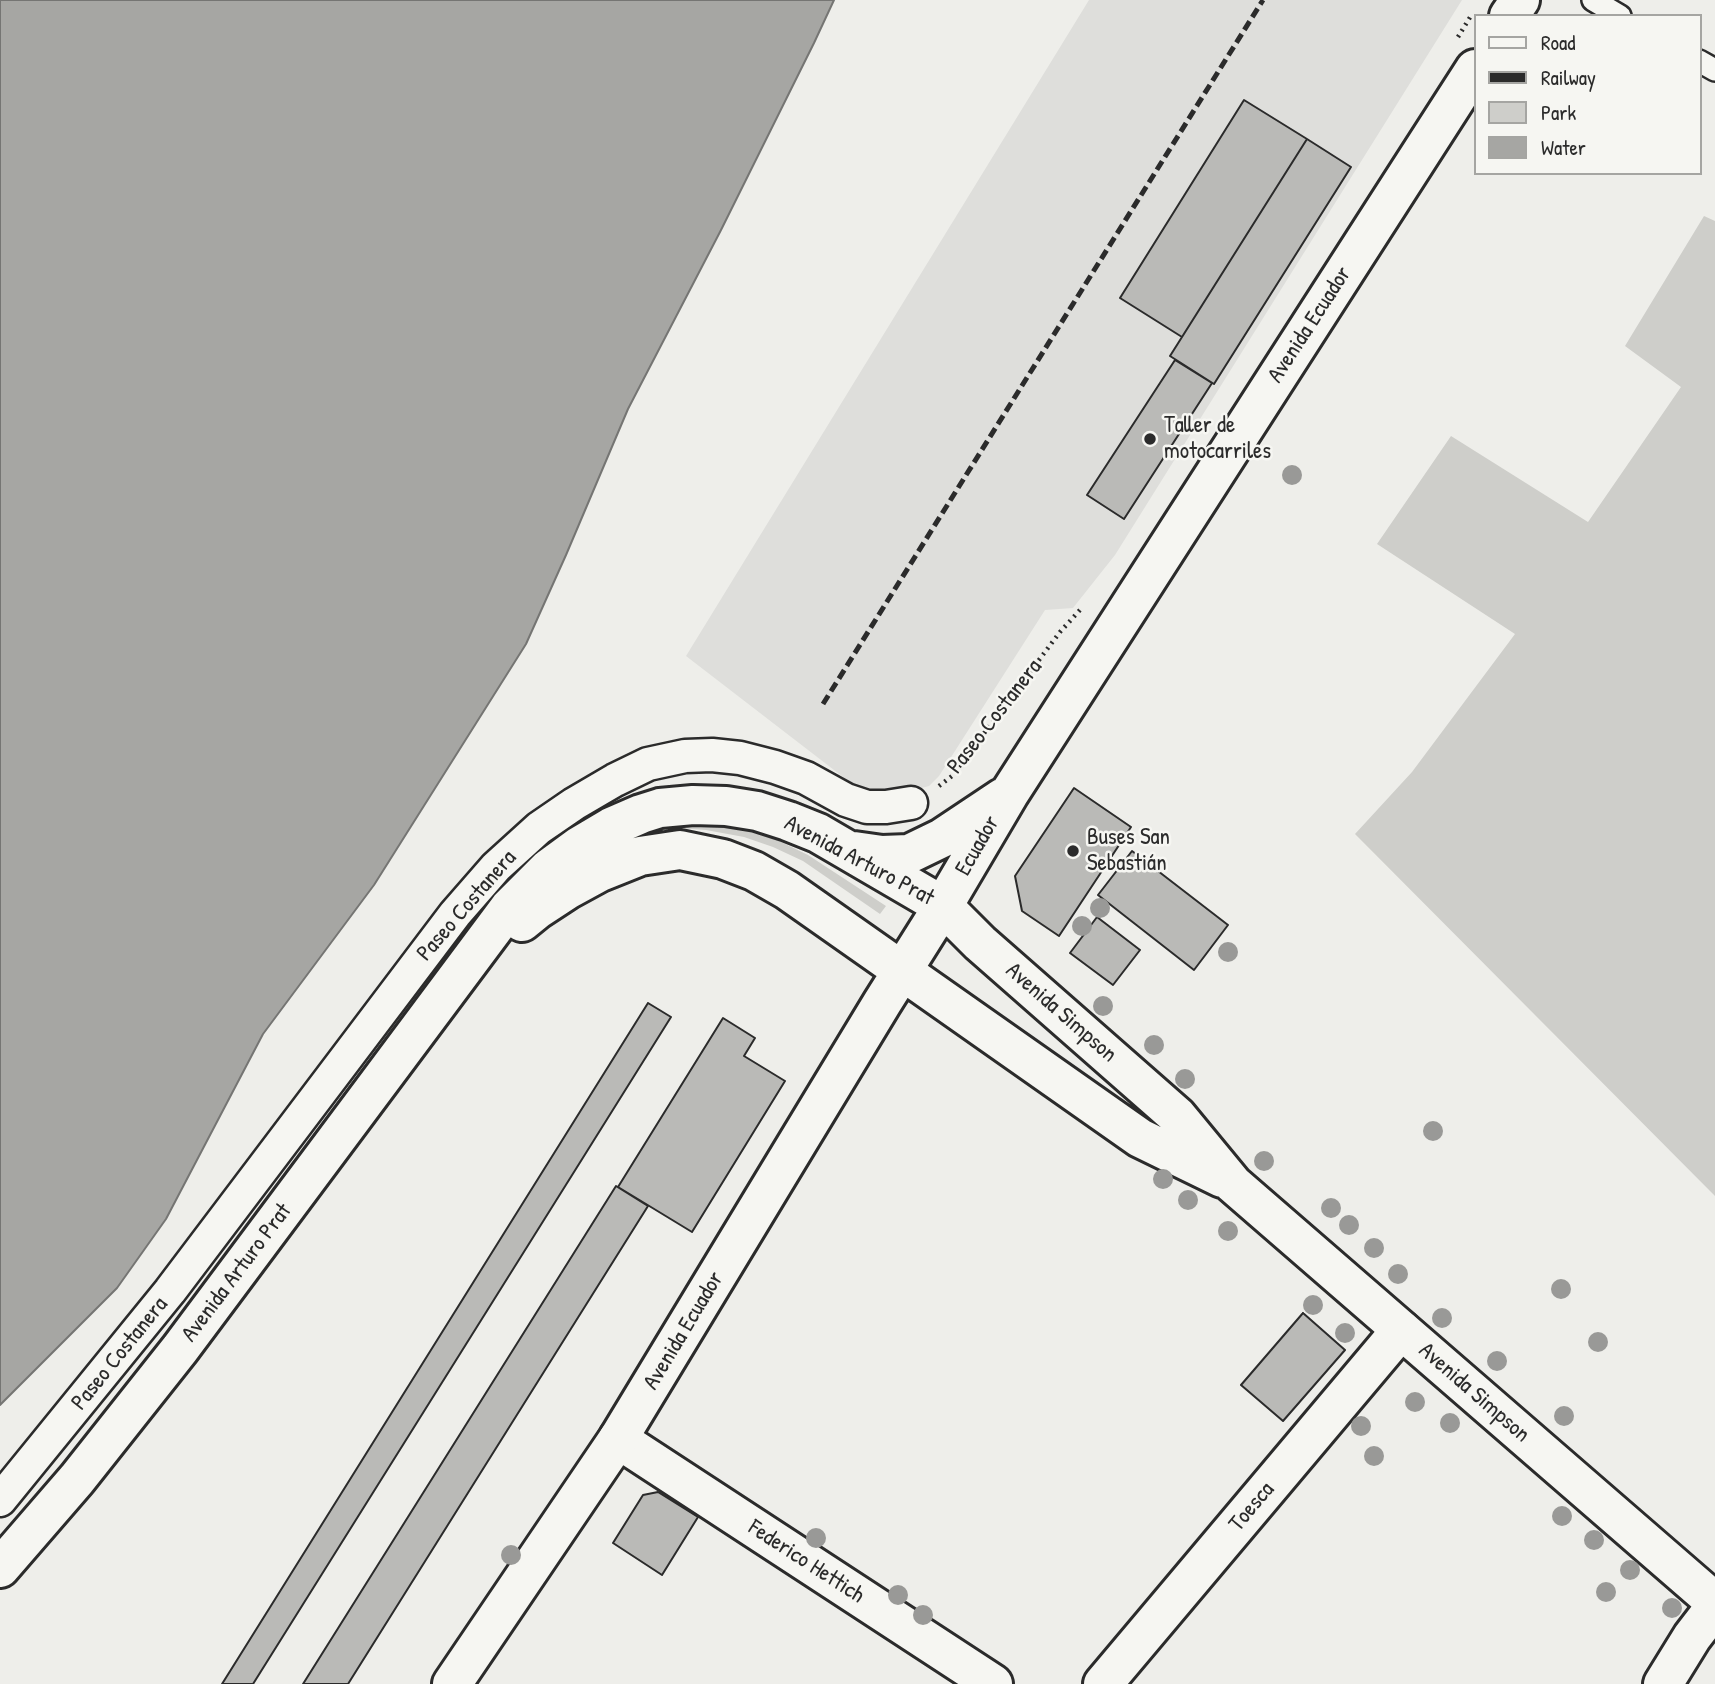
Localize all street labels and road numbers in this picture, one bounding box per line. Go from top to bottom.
street label: Avenida Ecuador [1262,262,1358,388]
street label: Paseo Costanera [942,654,1048,780]
street label: Avenida Arturo Prat [779,810,939,912]
street label: Ecuador [950,811,1006,881]
street label: Paseo Costanera [411,845,523,967]
street label: Avenida Simpson [1000,957,1122,1069]
street label: Avenida Arturo Prat [176,1198,298,1348]
street label: Avenida Ecuador [638,1267,730,1395]
street label: Paseo Costanera [66,1292,174,1416]
street label: Avenida Simpson [1413,1337,1535,1449]
street label: Toesca [1223,1477,1281,1537]
street label: Federico Hettich [743,1514,869,1610]

